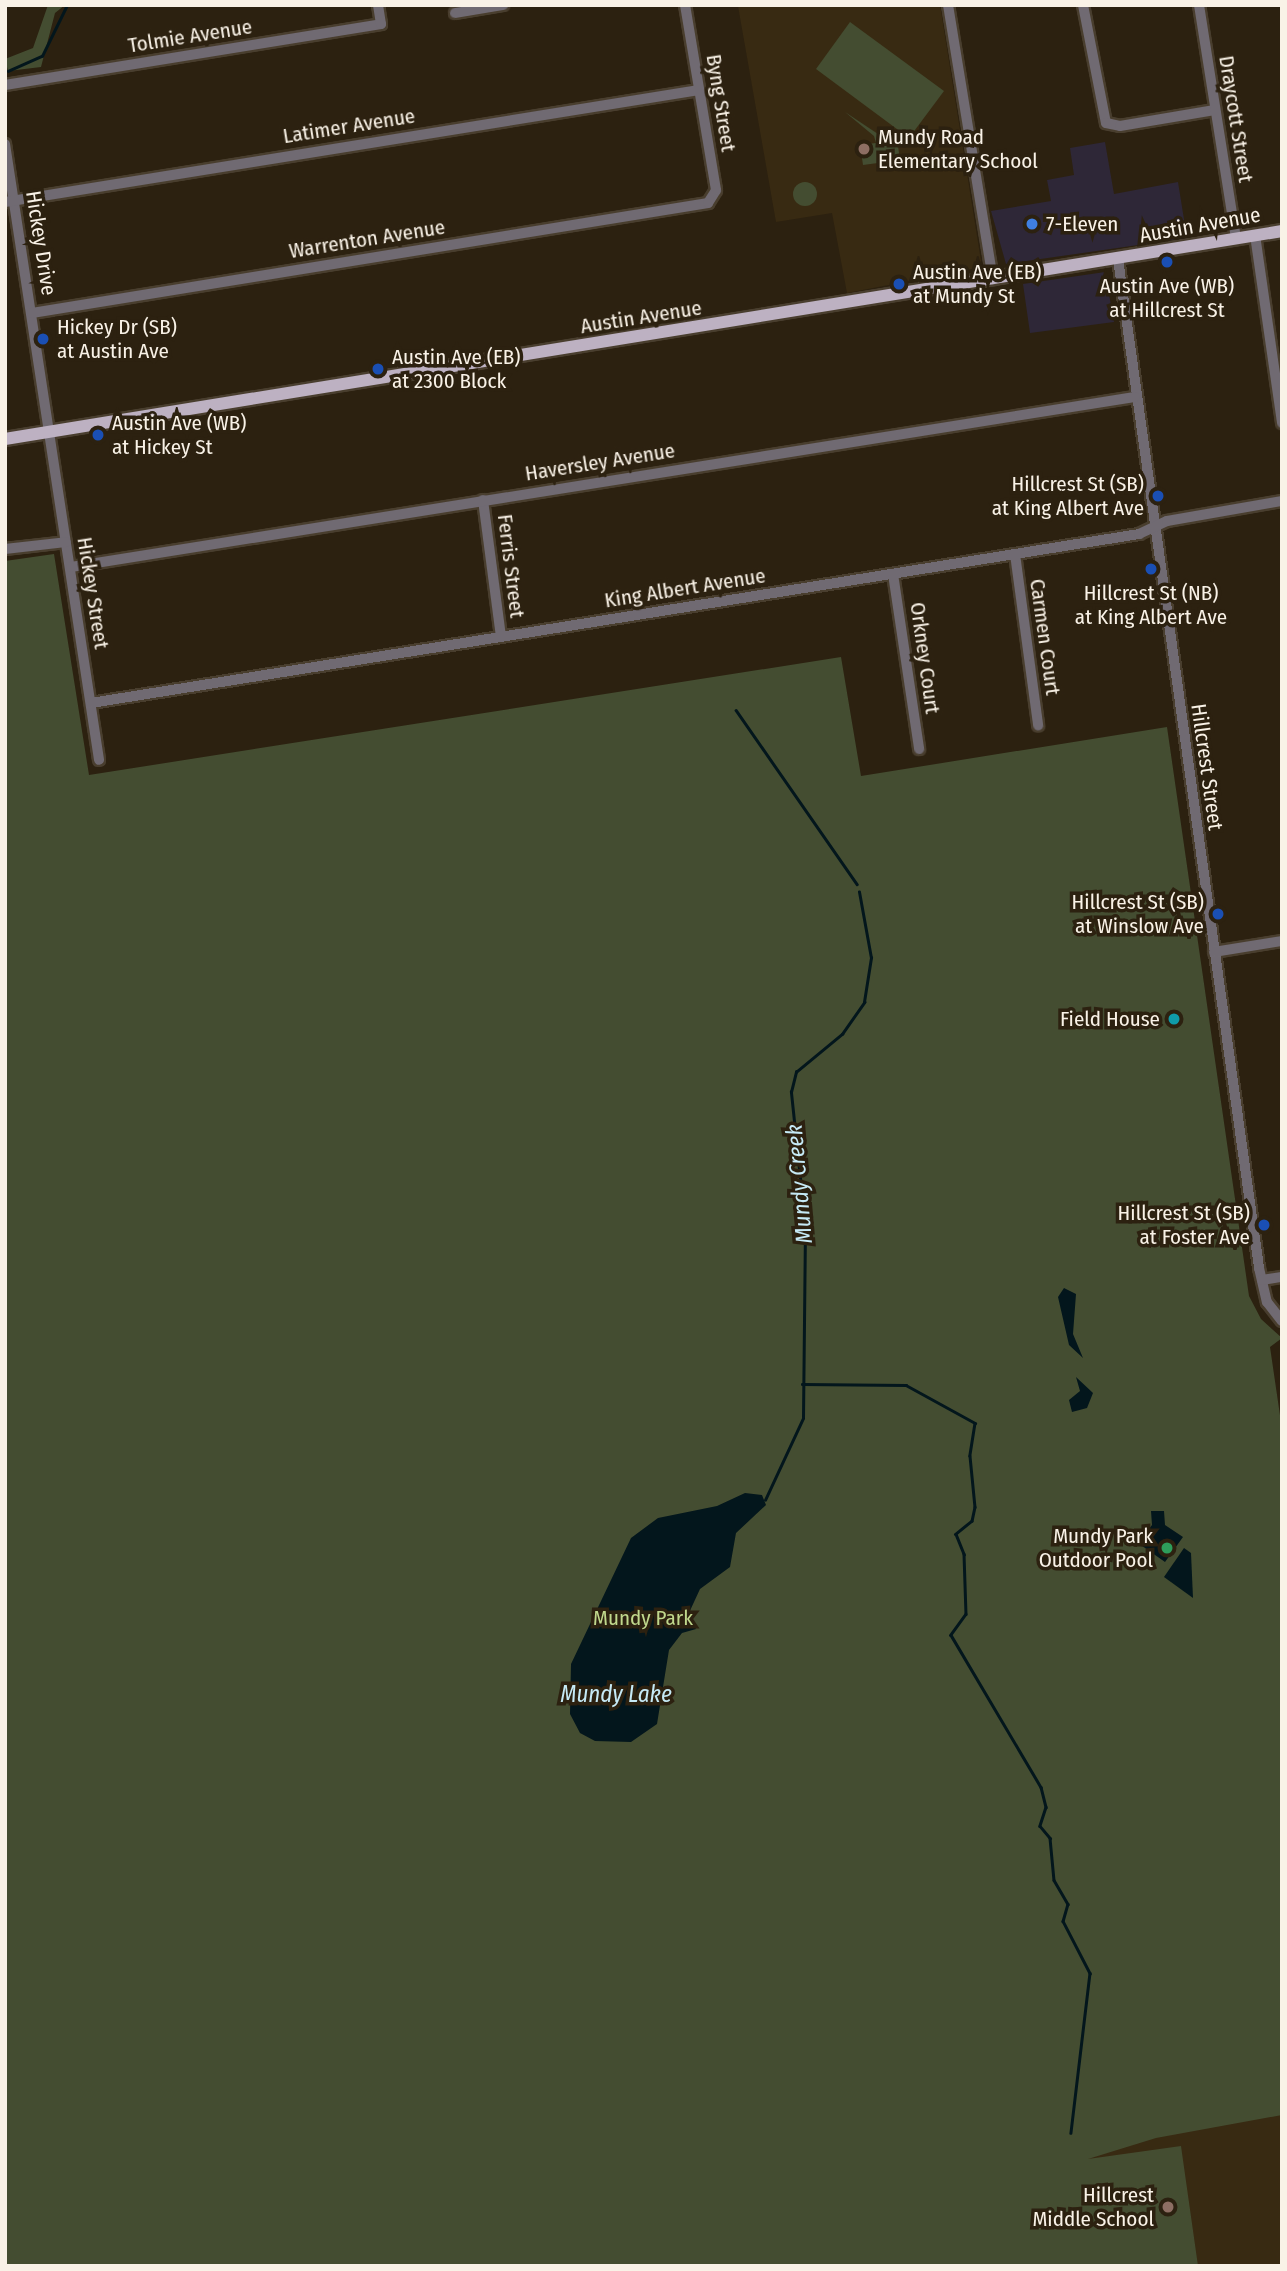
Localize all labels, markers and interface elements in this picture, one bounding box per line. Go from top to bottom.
street label: Tolmie Avenue [126,14,254,58]
street label: Byng Street [701,52,741,154]
street label: Draycott Street [1214,54,1258,184]
street label: Latimer Avenue [281,103,417,149]
place label: Mundy Road Elementary School [878,124,1038,174]
marker: Mundy Road Elementary School [856,141,872,157]
street label: Hickey Drive [20,189,62,297]
street label: Austin Avenue [1138,202,1262,248]
place label: 7-Eleven [1046,211,1118,237]
street label: Warrenton Avenue [287,214,447,264]
marker: 7-Eleven [1024,216,1040,232]
marker: Austin Ave (WB) at Hillcrest St [1159,254,1175,270]
place label: Austin Ave (EB) at Mundy St [913,259,1041,309]
place label: Austin Ave (WB) at Hillcrest St [1100,273,1234,323]
marker: Austin Ave (EB) at Mundy St [891,276,907,292]
street label: Austin Avenue [579,295,703,339]
place label: Hickey Dr (SB) at Austin Ave [57,314,177,364]
marker: Hickey Dr (SB) at Austin Ave [35,331,51,347]
place label: Austin Ave (EB) at 2300 Block [392,344,520,394]
marker: Austin Ave (EB) at 2300 Block [370,361,386,377]
place label: Austin Ave (WB) at Hickey St [112,410,246,460]
marker: Austin Ave (WB) at Hickey St [90,427,106,443]
street label: Haversley Avenue [523,438,677,486]
place label: Hillcrest St (SB) at King Albert Ave [992,471,1144,521]
marker: Hillcrest St (SB) at King Albert Ave [1150,488,1166,504]
street label: Ferris Street [492,513,530,619]
street label: Hickey Street [72,535,114,651]
marker: Hillcrest St (NB) at King Albert Ave [1143,561,1159,577]
street label: King Albert Avenue [603,563,767,613]
street label: Carmen Court [1024,577,1066,697]
place label: Hillcrest St (NB) at King Albert Ave [1075,580,1227,630]
street label: Orkney Court [905,601,945,715]
street label: Hillcrest Street [1186,702,1228,832]
place label: Hillcrest St (SB) at Winslow Ave [1072,889,1204,939]
marker: Hillcrest St (SB) at Winslow Ave [1210,906,1226,922]
place label: Field House [1060,1006,1160,1032]
marker: Field House [1166,1011,1182,1027]
water label: Mundy Creek [780,1123,818,1245]
place label: Hillcrest St (SB) at Foster Ave [1118,1200,1250,1250]
marker: Hillcrest St (SB) at Foster Ave [1256,1217,1272,1233]
place label: Mundy Park Outdoor Pool [1039,1523,1153,1573]
marker: Mundy Park Outdoor Pool [1159,1540,1175,1556]
park label: Mundy Park [593,1605,693,1631]
water label: Mundy Lake [560,1680,672,1708]
place label: Hillcrest Middle School [1032,2182,1154,2232]
marker: Hillcrest Middle School [1160,2199,1176,2215]

